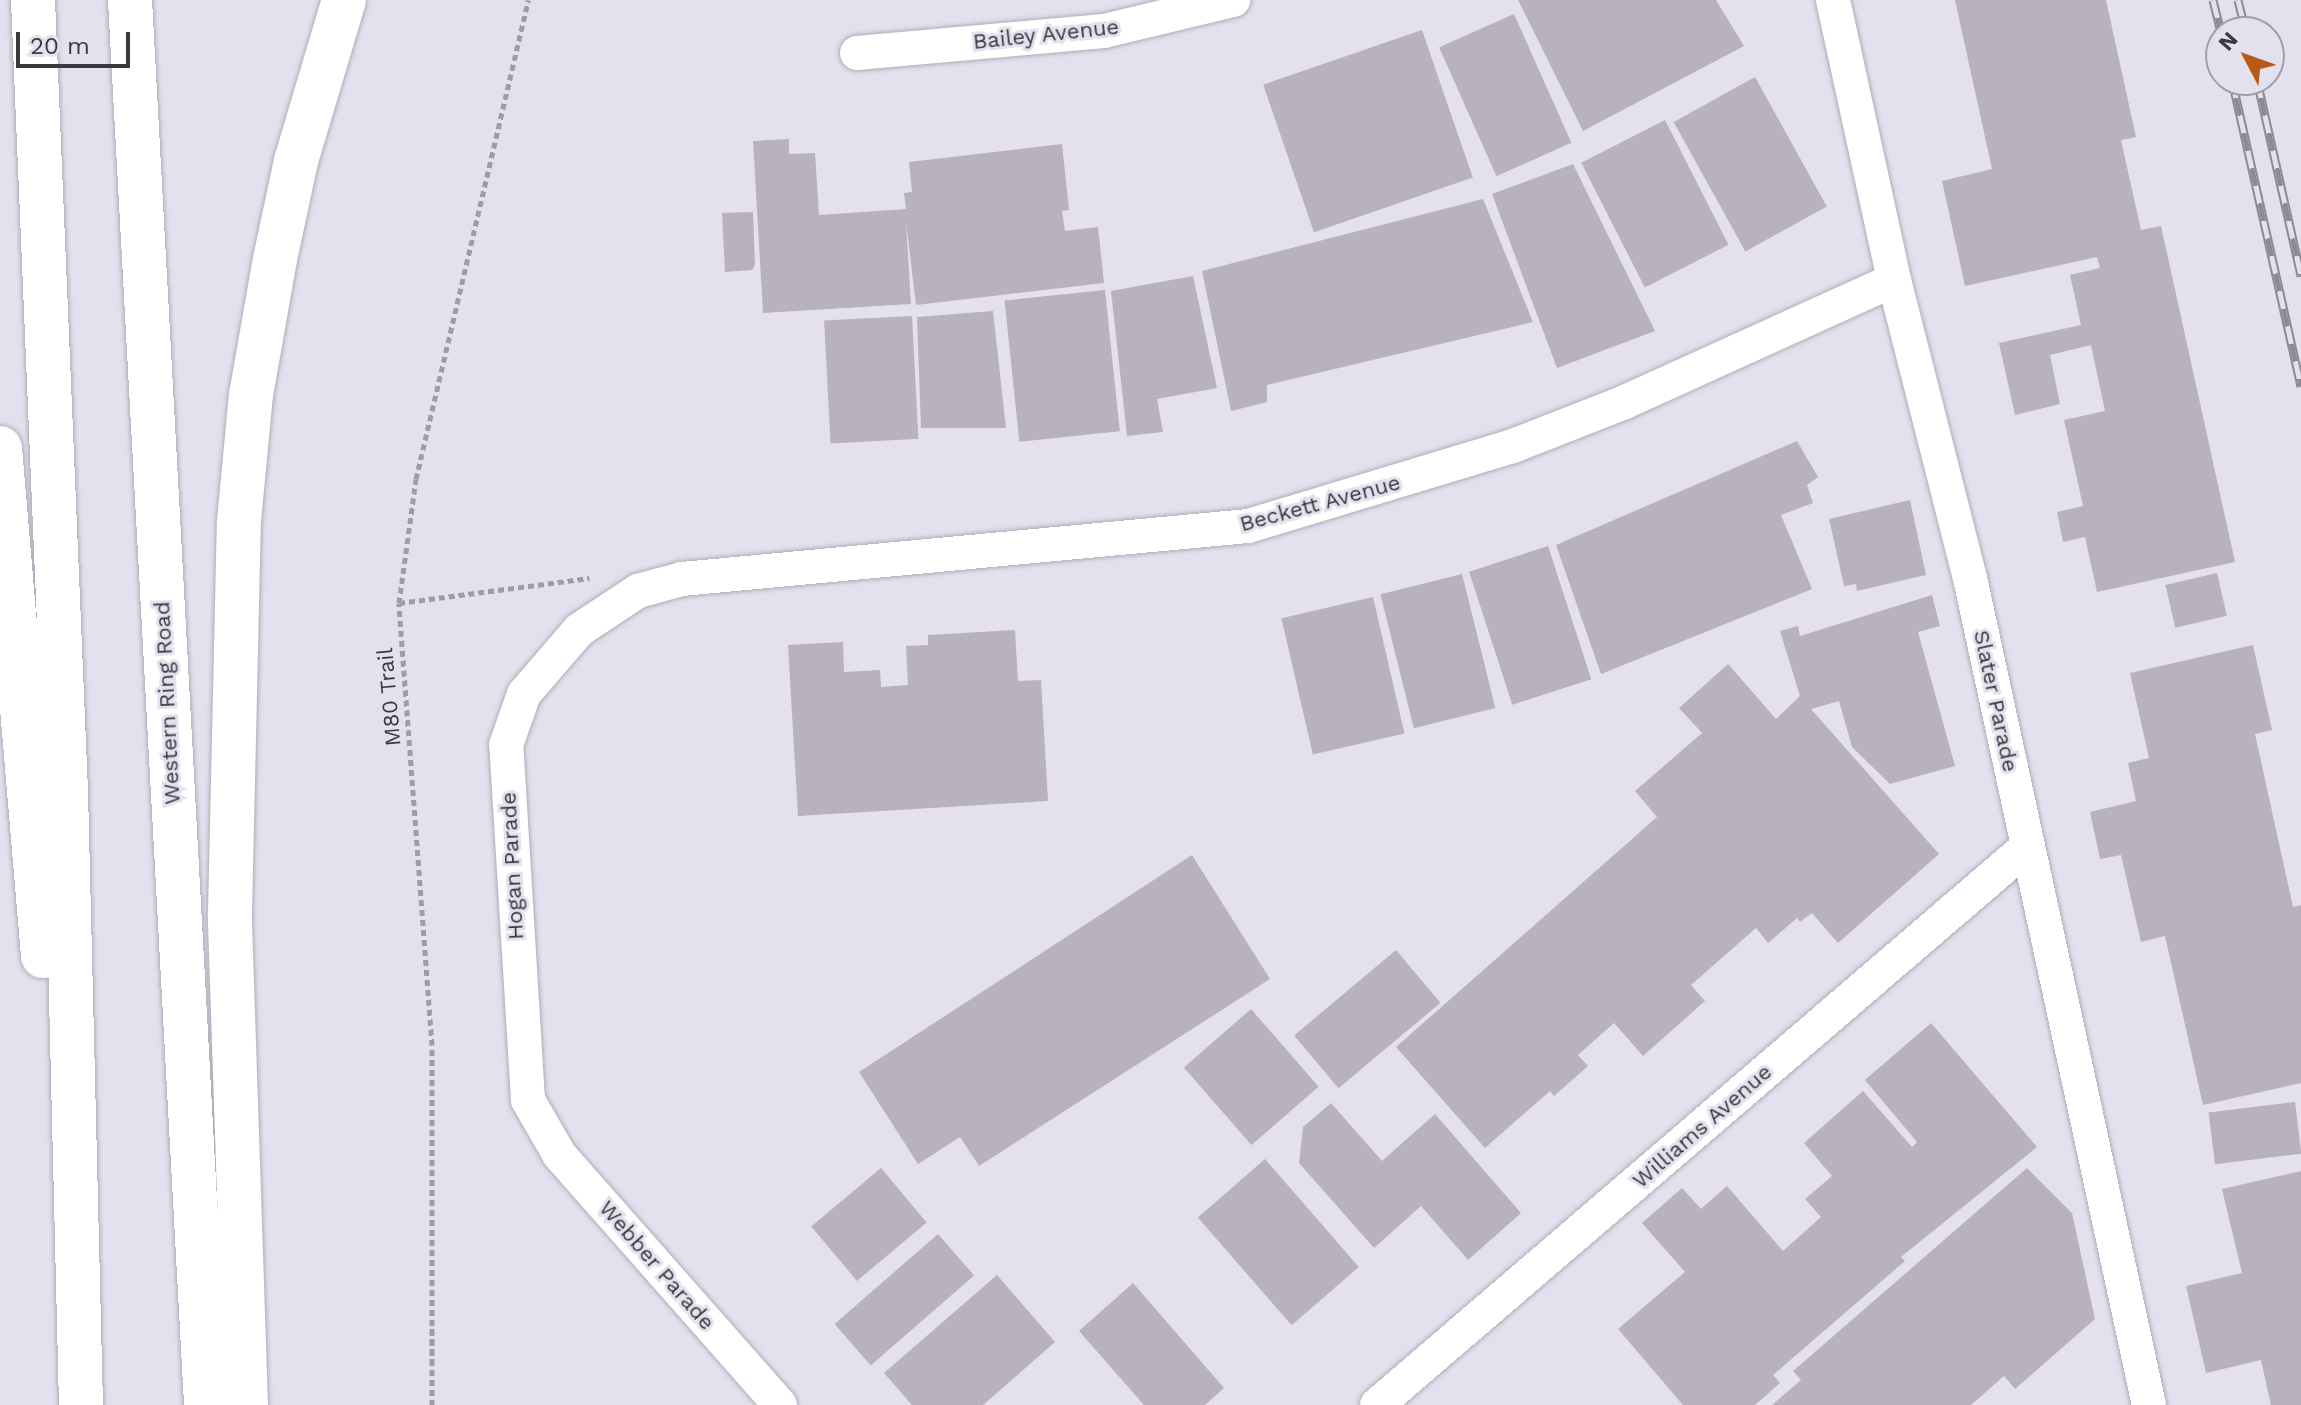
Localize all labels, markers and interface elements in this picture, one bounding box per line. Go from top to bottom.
street label: Bailey Avenue [971,13,1121,55]
scale bar [20,16,134,66]
north arrow [2205,16,2285,96]
text: N [2213,27,2243,56]
text: 20 m [30,32,90,60]
street label: Beckett Avenue [1236,469,1404,537]
street label: Western Ring Road [148,601,186,805]
street label: Slater Parade [1968,627,2024,775]
street label: M80 Trail [372,647,406,747]
street label: Hogan Parade [495,791,529,941]
street label: Williams Avenue [1627,1058,1777,1194]
street label: Webber Parade [593,1195,721,1335]

